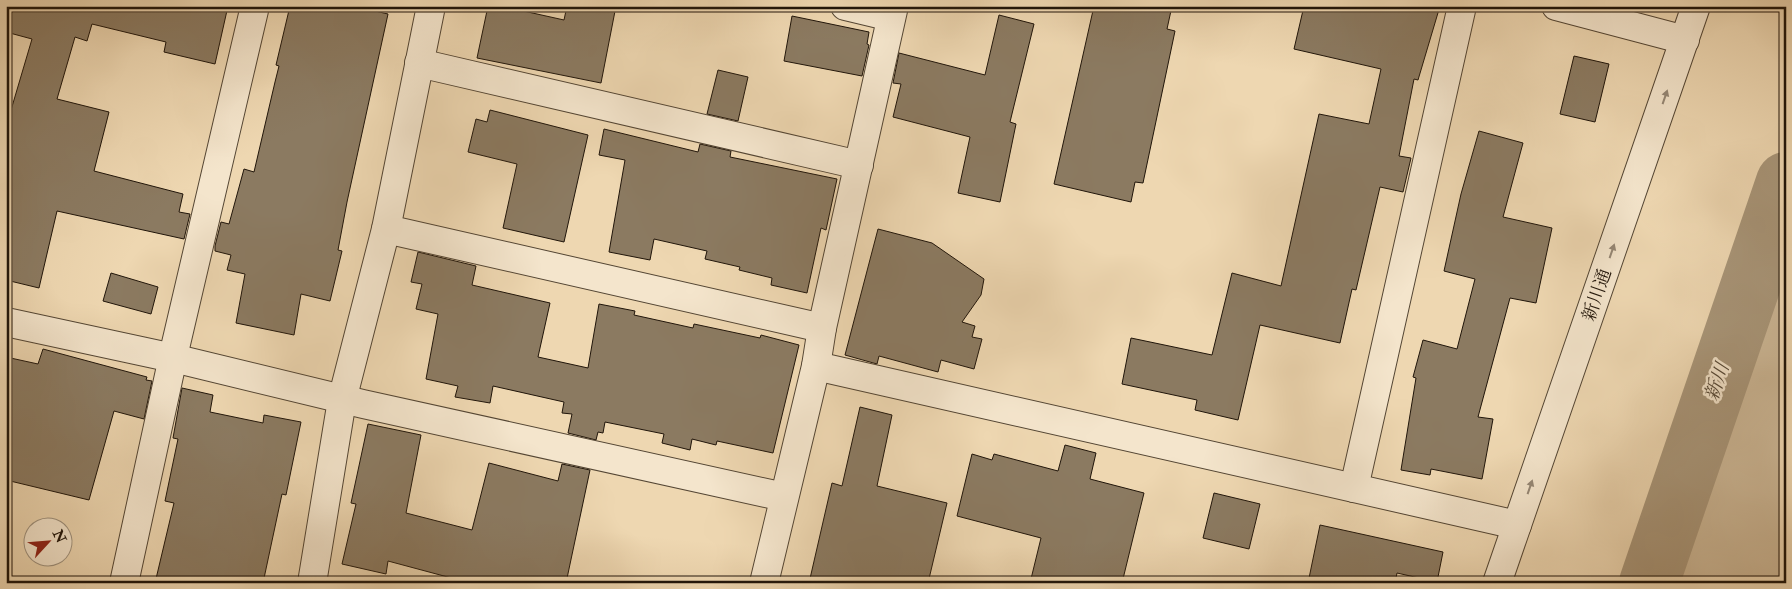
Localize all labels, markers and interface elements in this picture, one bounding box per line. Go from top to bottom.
one-way arrow [1662,90,1669,105]
one-way arrow [1608,243,1616,258]
street label: 新川通 [1577,266,1617,324]
water label: 新川 [1699,358,1735,404]
one-way arrow [1526,479,1534,494]
north arrow [22,516,72,566]
text: N [48,526,70,546]

